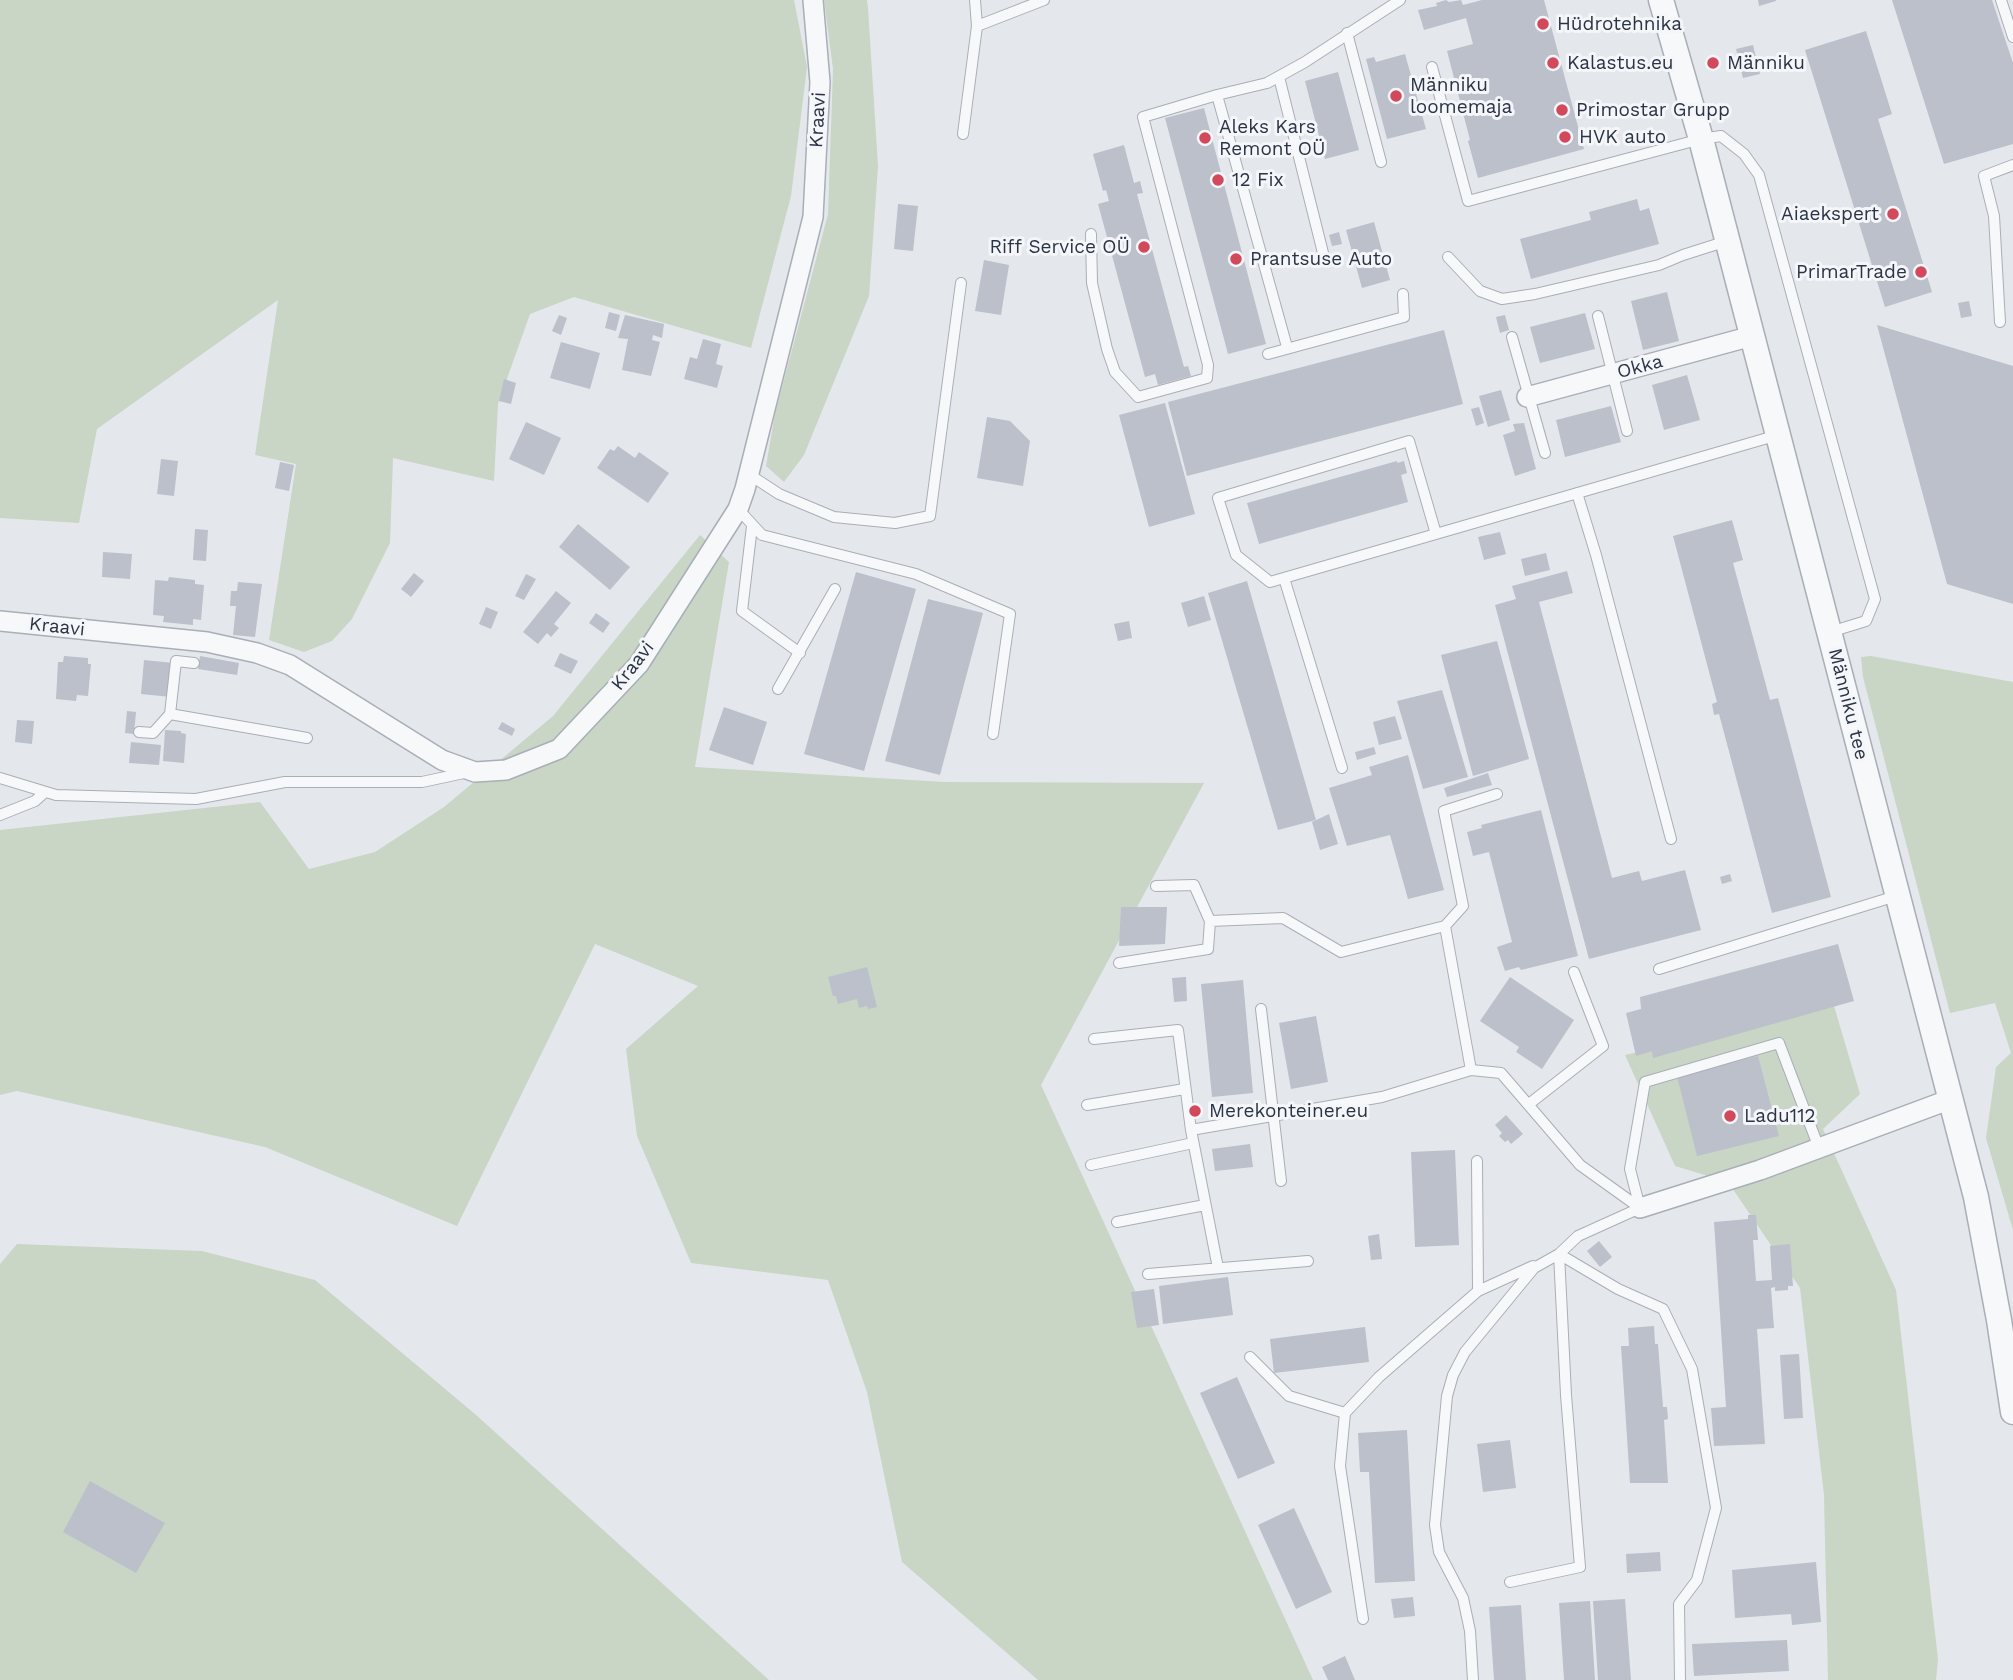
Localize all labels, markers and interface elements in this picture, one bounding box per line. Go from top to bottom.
place label: Hüdrotehnika [1557,13,1682,35]
marker: Hüdrotehnika [1535,16,1551,32]
place label: Kalastus.eu [1567,52,1674,74]
place label: Männiku [1727,52,1805,74]
marker: Kalastus.eu [1545,55,1561,71]
marker: Männiku [1705,55,1721,71]
place label: Männiku loomemaja [1410,74,1512,118]
marker: Männiku loomemaja [1388,88,1404,104]
street label: Kraavi [805,91,831,149]
place label: Primostar Grupp [1576,99,1730,121]
marker: Primostar Grupp [1554,102,1570,118]
place label: Aleks Kars Remont OÜ [1219,116,1326,160]
place label: HVK auto [1579,126,1666,148]
marker: HVK auto [1557,129,1573,145]
marker: Aleks Kars Remont OÜ [1197,130,1213,146]
place label: 12 Fix [1232,169,1284,191]
marker: 12 Fix [1210,172,1226,188]
place label: Aiaekspert [1781,203,1879,225]
marker: Aiaekspert [1885,206,1901,222]
place label: Riff Service OÜ [989,236,1130,258]
marker: Riff Service OÜ [1136,239,1152,255]
place label: Prantsuse Auto [1250,248,1392,270]
marker: Prantsuse Auto [1228,251,1244,267]
place label: PrimarTrade [1796,261,1907,283]
marker: PrimarTrade [1913,264,1929,280]
street label: Okka [1615,350,1665,384]
street label: Kraavi [28,613,86,641]
street label: Kraavi [607,637,659,695]
street label: Männiku tee [1823,646,1873,762]
place label: Merekonteiner.eu [1209,1100,1368,1122]
marker: Merekonteiner.eu [1187,1103,1203,1119]
place label: Ladu112 [1744,1105,1816,1127]
marker: Ladu112 [1722,1108,1738,1124]

